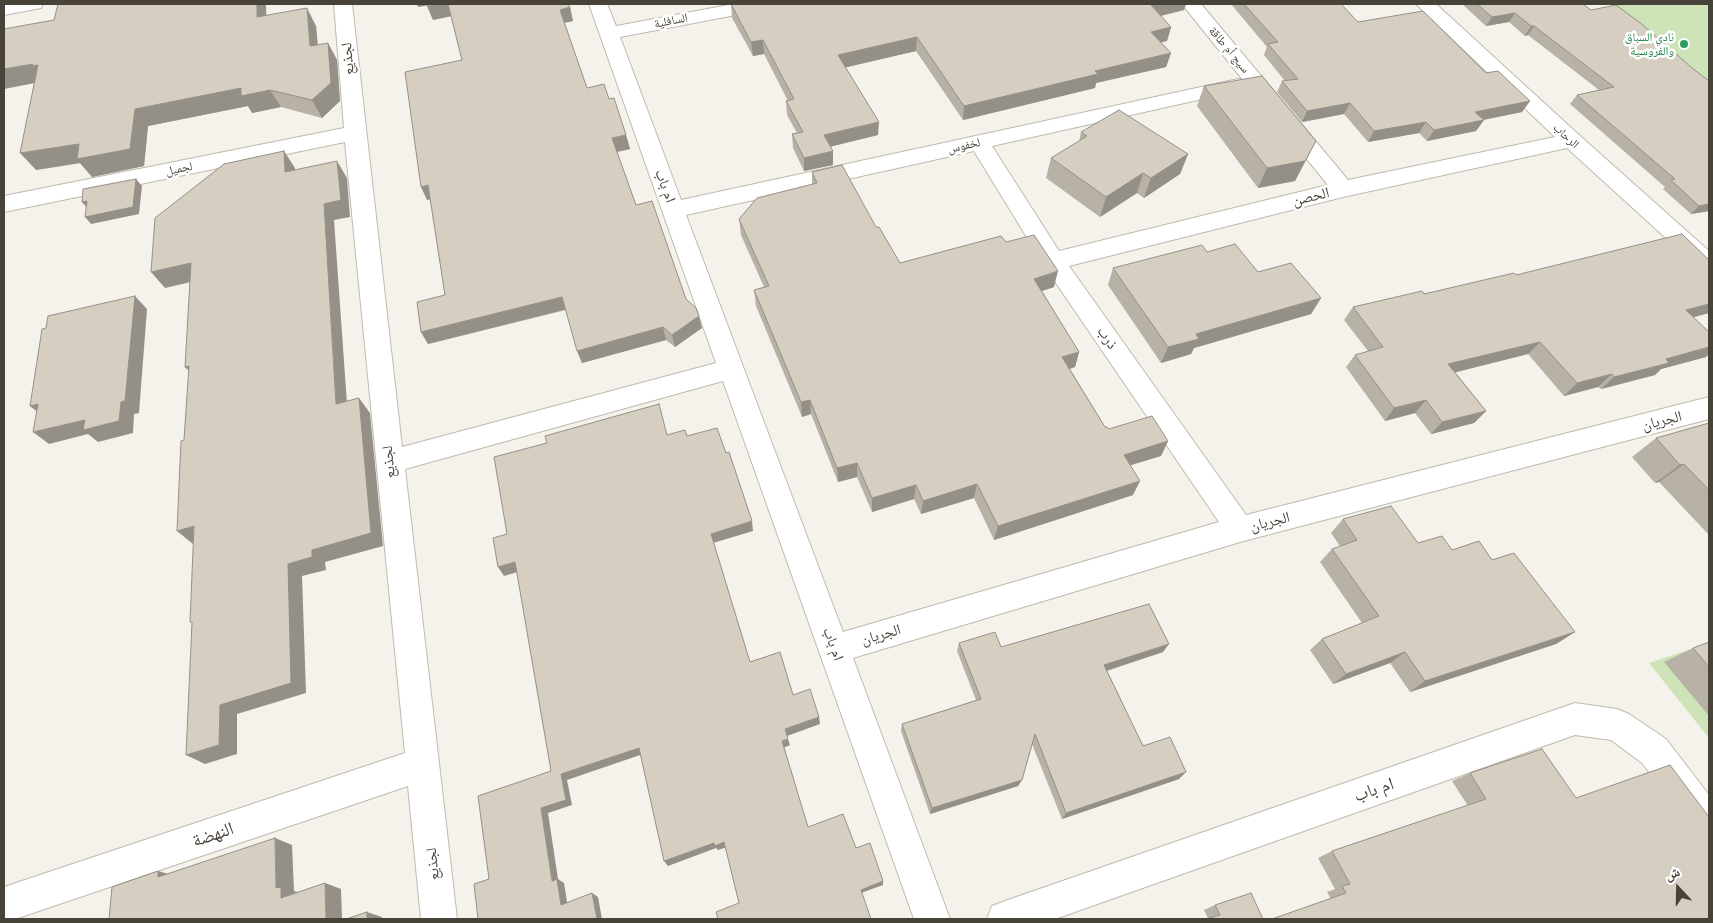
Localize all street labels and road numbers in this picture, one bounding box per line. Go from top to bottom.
street label: السافلية [653,11,689,31]
street label: سيج أم طاقة [1205,24,1253,76]
street label: لجذيع [338,42,358,76]
street label: الرحاب [1550,120,1582,152]
street label: لخفوس [946,135,982,157]
street label: لجميل [164,159,194,179]
street label: ام باب [651,167,679,205]
street label: الحصن [1291,184,1331,210]
street label: ذرب [1093,323,1121,353]
street label: الجريان [1640,407,1684,435]
street label: لجذيع [378,445,400,479]
street label: الجريان [1248,508,1292,536]
street label: الجريان [859,621,903,649]
street label: ام باب [819,625,847,663]
street label: ام باب [1351,773,1397,807]
street label: النهضة [189,818,237,852]
street label: لجذيع [422,847,444,881]

